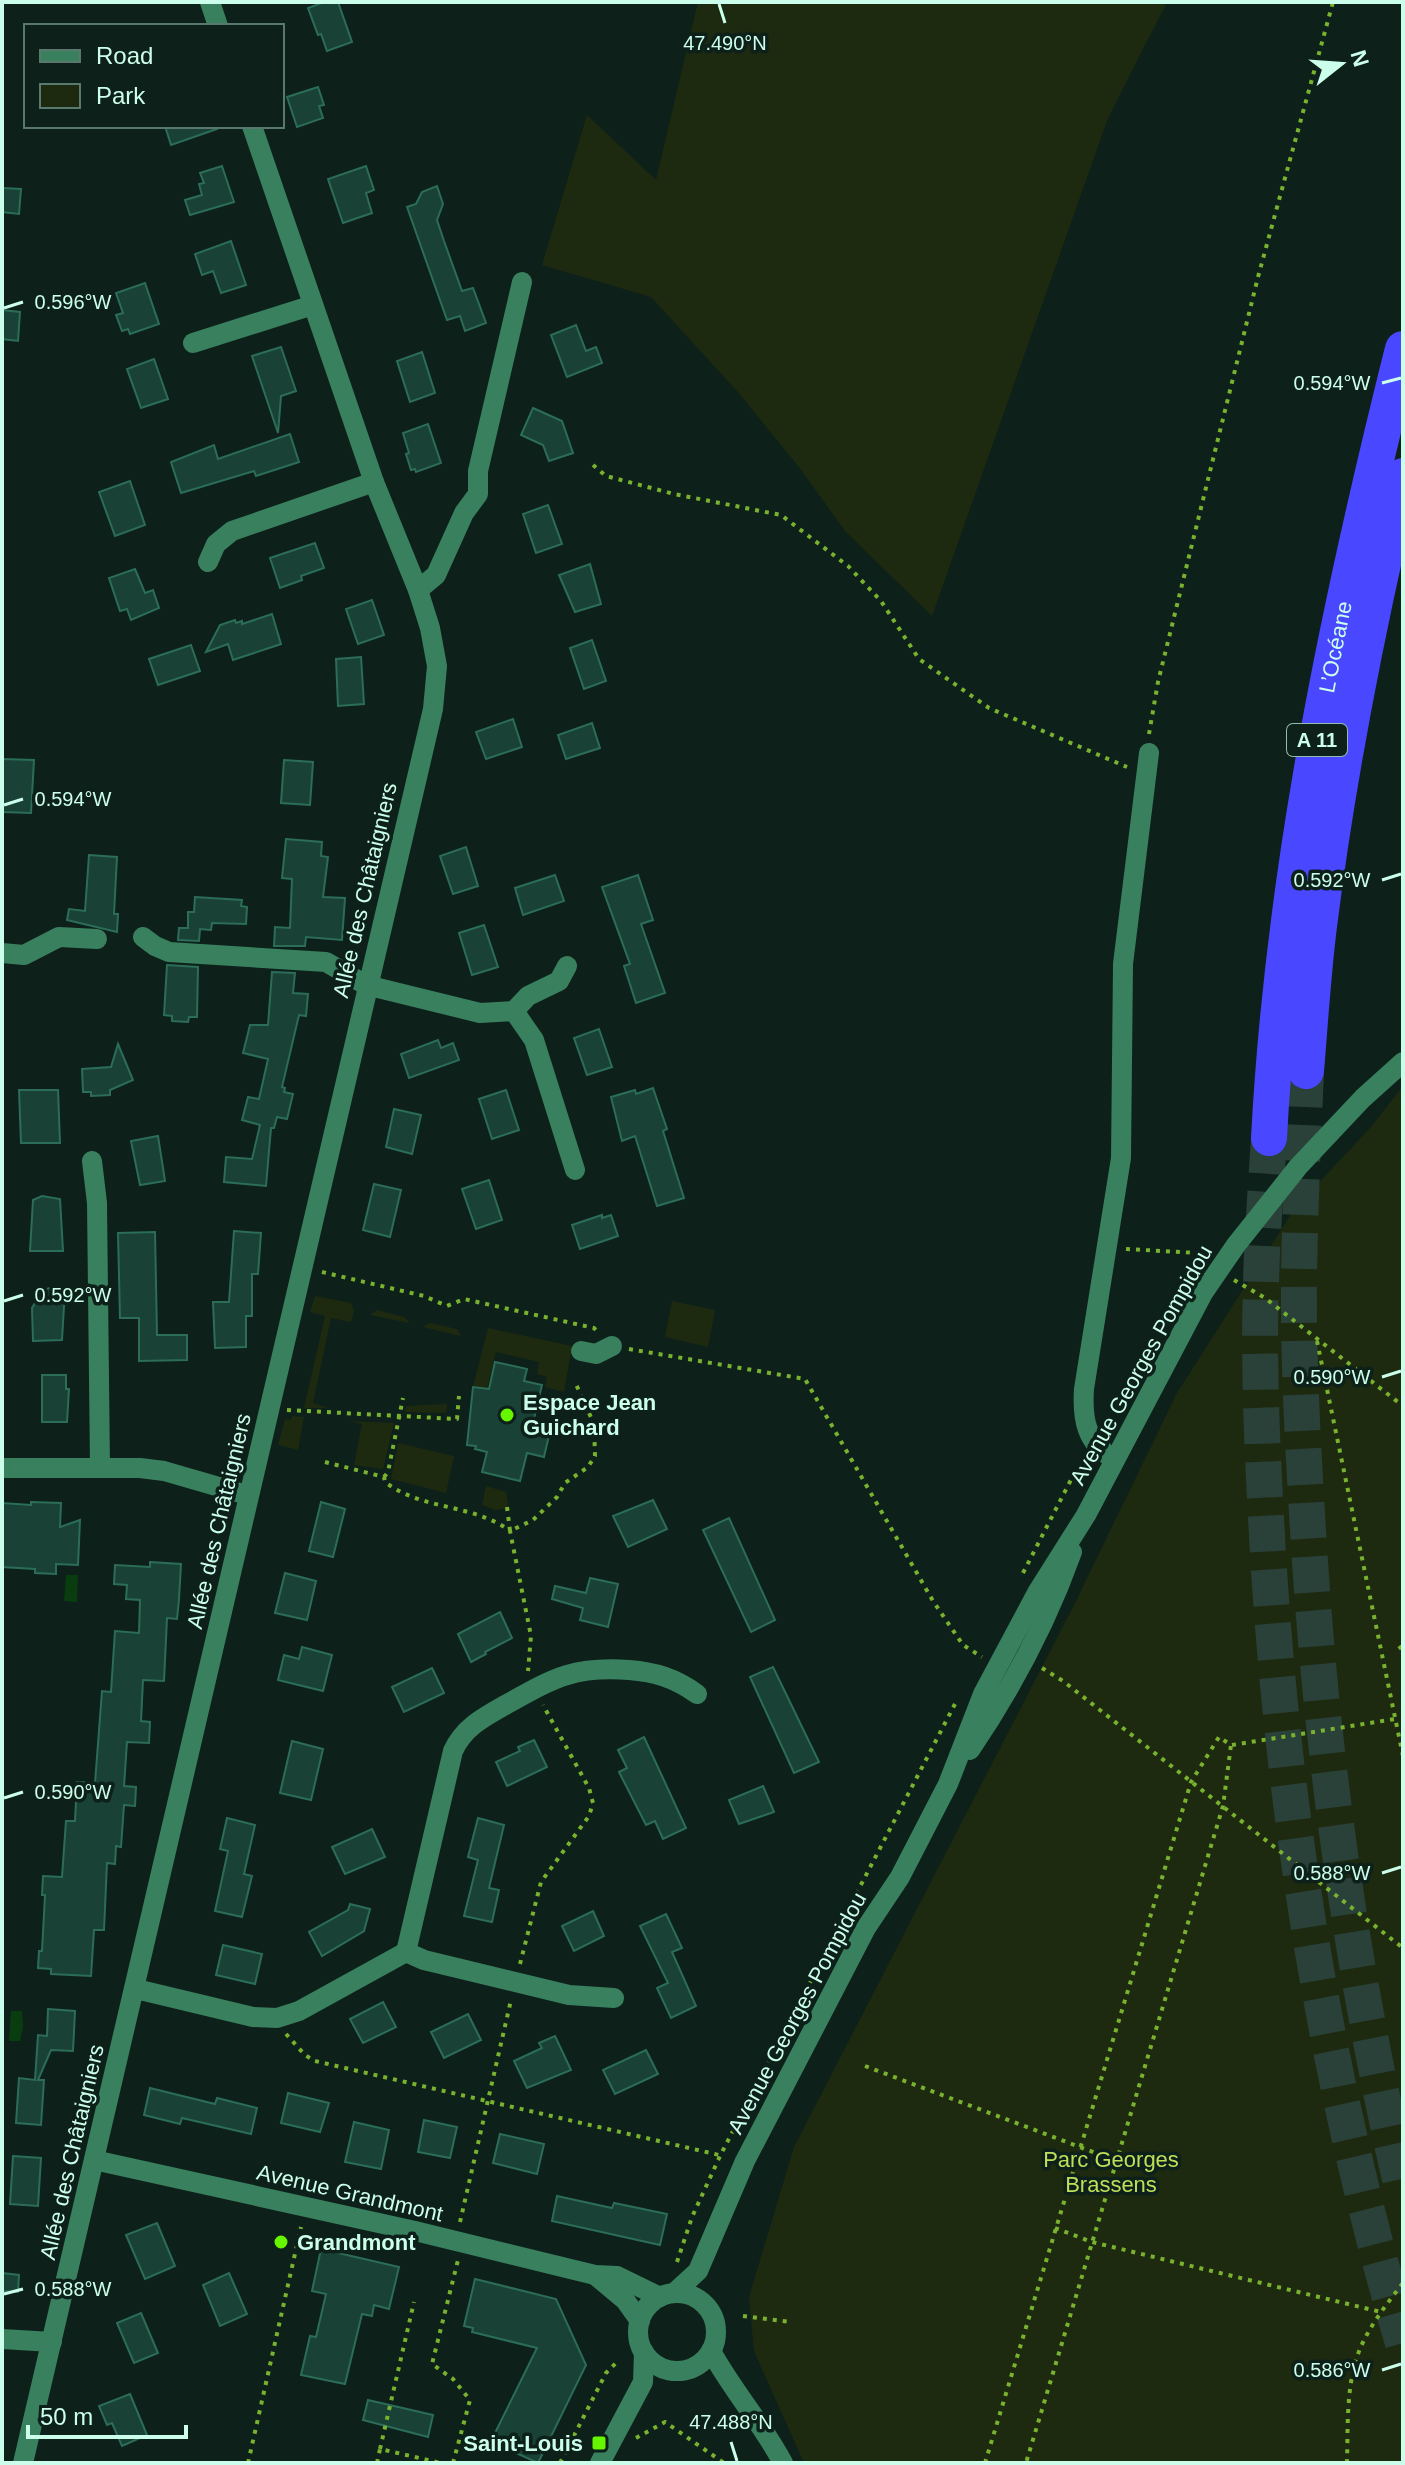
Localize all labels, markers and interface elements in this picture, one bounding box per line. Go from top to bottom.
legend [24,24,284,128]
north arrow [1301,24,1381,104]
text: 47.490°N [683,32,767,54]
text: Road [96,42,153,69]
text: N [1345,47,1374,70]
text: Park [96,82,146,109]
text: 0.596°W [35,291,112,313]
text: 0.594°W [1294,372,1371,394]
street label: L’Océane [1314,599,1356,695]
road number: A 11 [1287,724,1347,756]
street label: Allée des Châtaigniers [328,780,402,1000]
text: 0.594°W [35,788,112,810]
text: 0.592°W [1294,869,1371,891]
street label: Avenue Georges Pompidou [1065,1241,1217,1489]
text: 0.592°W [35,1284,112,1306]
text: 0.590°W [1294,1366,1371,1388]
place label: Espace Jean Guichard [523,1390,656,1440]
marker: Espace Jean Guichard [498,1406,516,1424]
street label: Allée des Châtaigniers [182,1411,256,1631]
text: 0.590°W [35,1781,112,1803]
text: 0.588°W [1294,1862,1371,1884]
street label: Avenue Georges Pompidou [723,1888,871,2138]
street label: Allée des Châtaigniers [35,2042,109,2262]
park label: Parc Georges Brassens [1043,2147,1179,2197]
street label: Avenue Grandmont [254,2159,446,2227]
place label: Grandmont [297,2230,416,2255]
marker: Grandmont [272,2233,290,2251]
text: 0.588°W [35,2278,112,2300]
text: 0.586°W [1294,2359,1371,2381]
scale bar [28,2389,186,2439]
text: 50 m [40,2403,93,2430]
text: 47.488°N [689,2411,773,2433]
place label: Saint-Louis [463,2431,583,2456]
marker: Saint-Louis [590,2434,608,2452]

